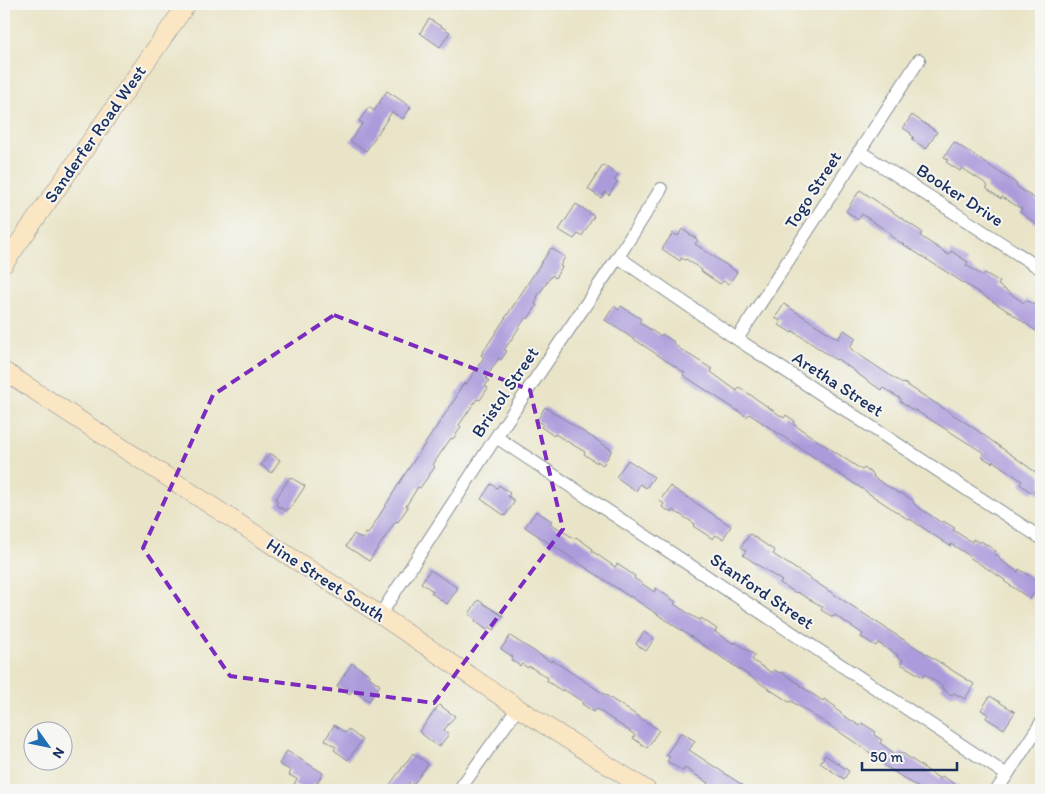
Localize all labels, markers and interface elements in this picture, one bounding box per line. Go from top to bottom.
street label: Sanderfer Road West [39,61,151,207]
street label: Togo Street [780,147,846,233]
street label: Booker Drive [912,159,1008,231]
street label: Bristol Street [467,342,543,441]
street label: Aretha Street [788,346,888,422]
street label: Hine Street South [262,533,390,627]
street label: Stanford Street [706,548,818,634]
north arrow [22,722,72,772]
scale bar [862,739,958,771]
text: N [49,744,68,761]
text: 50 m [870,748,903,766]

